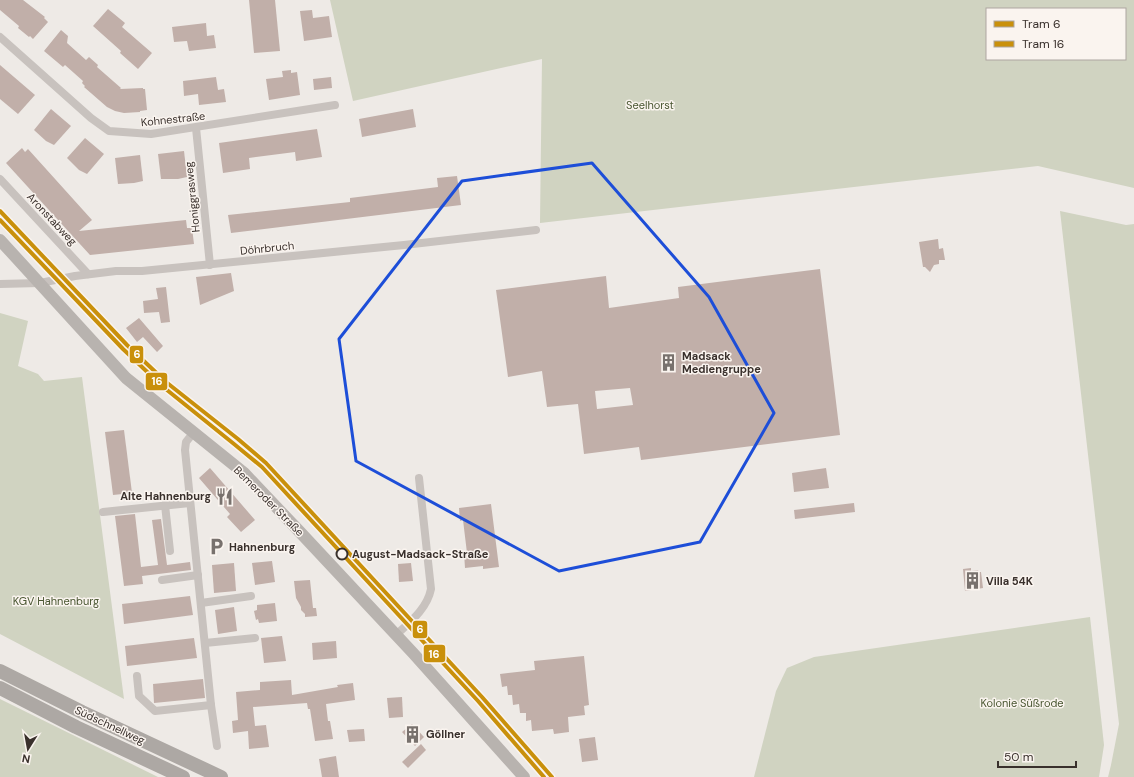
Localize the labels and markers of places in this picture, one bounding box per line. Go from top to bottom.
place label: Madsack Mediengruppe [682,349,761,376]
building icon: Madsack Mediengruppe [659,352,679,372]
restaurant icon: Alte Hahnenburg [214,486,234,506]
place label: Alte Hahnenburg [120,489,211,503]
parking icon: Hahnenburg [206,537,226,557]
place label: Hahnenburg [229,540,296,554]
marker: August-Madsack-Straße [335,547,349,561]
place label: August-Madsack-Straße [352,547,489,561]
building icon: Villa 54K [963,571,983,591]
place label: Villa 54K [986,574,1033,588]
building icon: Göllner [403,724,423,744]
place label: Göllner [426,727,466,741]

